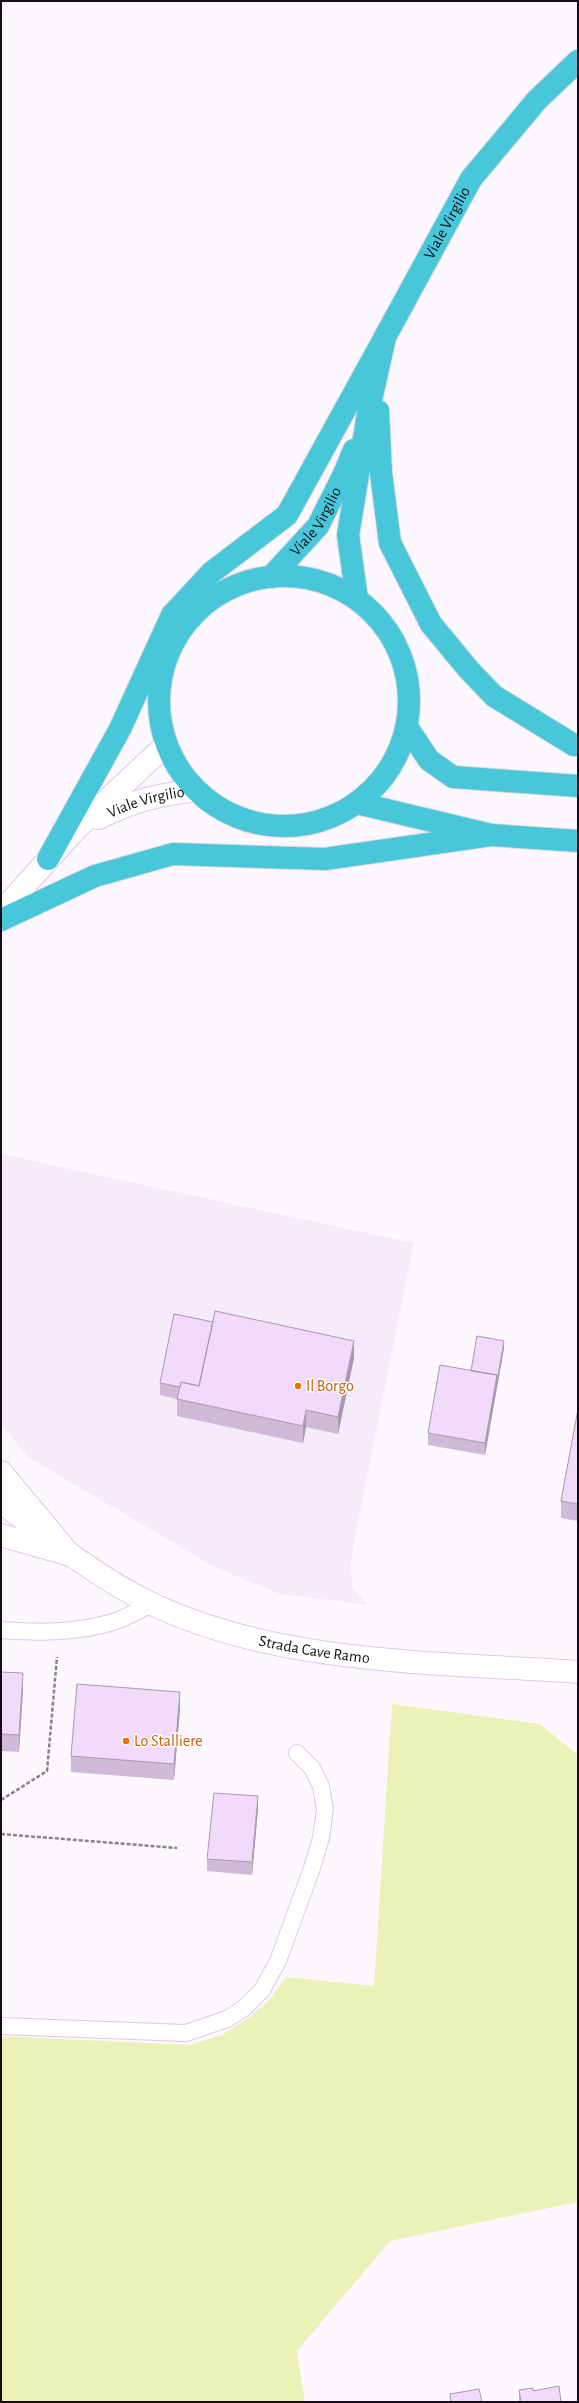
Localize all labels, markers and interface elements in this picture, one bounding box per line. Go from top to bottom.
street label: Viale Virgilio [421,184,473,262]
street label: Viale Virgilio [287,484,344,559]
street label: Viale Virgilio [105,784,186,821]
place label: Il Borgo [306,1378,354,1394]
marker: Il Borgo [293,1381,303,1391]
street label: Strada Cave Ramo [257,1633,371,1666]
place label: Lo Stalliere [134,1733,203,1749]
marker: Lo Stalliere [121,1736,131,1746]

